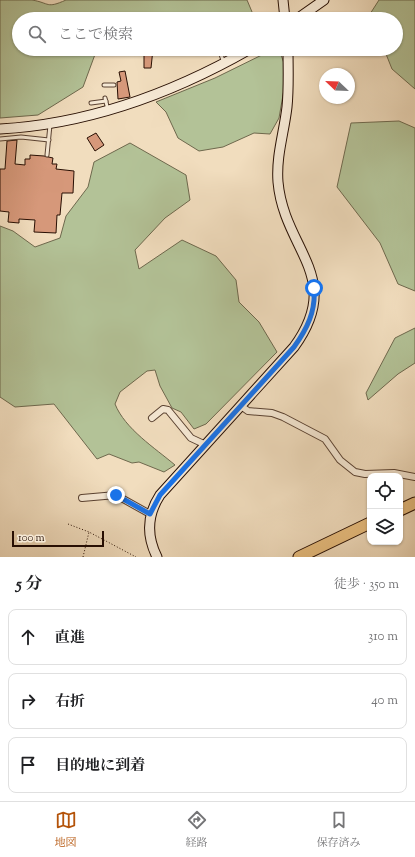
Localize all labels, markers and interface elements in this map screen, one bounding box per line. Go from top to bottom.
search box [12,12,403,56]
icon: search [26,23,48,45]
text: ここで検索 [58,25,133,46]
north arrow [319,68,355,104]
route start [305,279,323,297]
map controls [367,473,403,545]
button: locate [367,473,403,509]
route end [107,486,125,504]
button: layers [367,509,403,545]
scale bar [12,529,104,548]
text: 100 m [18,530,45,546]
text: 5 分 [16,573,42,597]
text: 徒歩 · 350 m [334,576,399,594]
icon: ahead [17,626,39,648]
text: 直進 [55,628,85,649]
text: 310 m [368,628,398,646]
icon: right [17,690,39,712]
text: 右折 [55,692,85,713]
text: 40 m [371,692,398,710]
icon: arrive [17,754,39,776]
text: 目的地に到着 [55,756,145,777]
tab: 地図 [55,809,77,851]
tab: 経路 [186,809,208,851]
tab: 保存済み [317,809,361,851]

